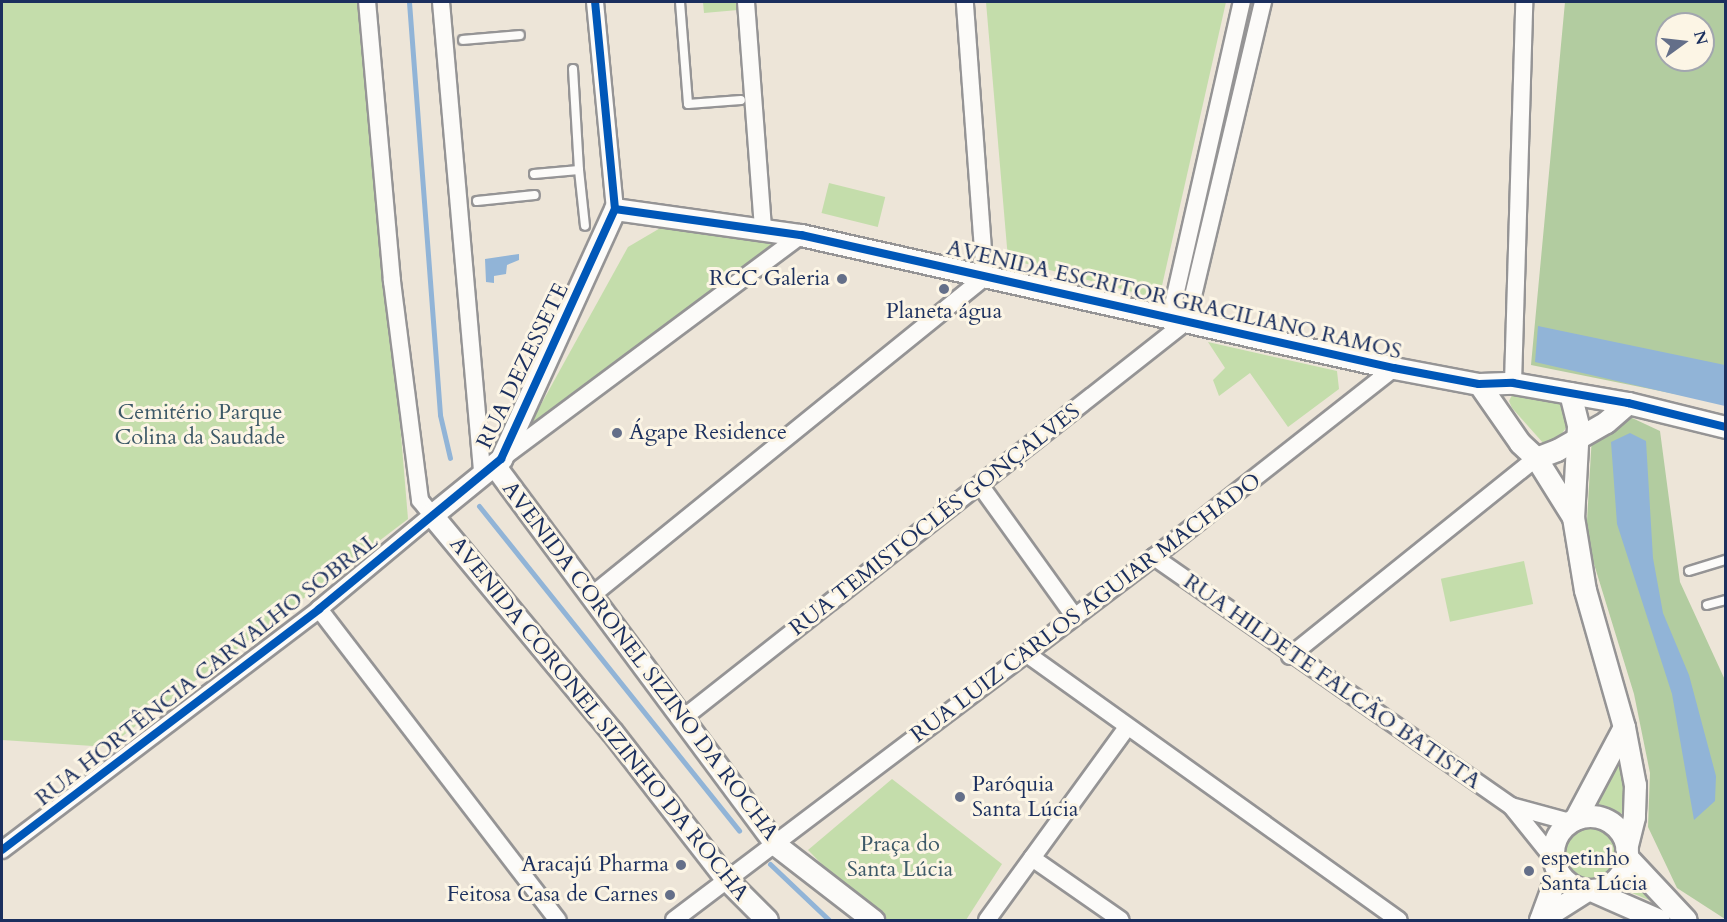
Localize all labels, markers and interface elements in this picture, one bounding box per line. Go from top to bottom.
north arrow [1655,12,1715,72]
text: N [1688,28,1713,47]
street label: AVENIDA ESCRITOR GRACILIANO RAMOS [944,235,1404,365]
place label: RCC Galeria [709,266,830,292]
marker: RCC Galeria [835,272,849,286]
street label: RUA DEZESSETE [472,279,574,453]
marker: Planeta água [937,282,951,296]
place label: Planeta água [886,299,1002,325]
street label: RUA TEMISTOCLÉS GONÇALVES [785,398,1085,642]
park label: Cemitério Parque Colina da Saudade [114,399,286,451]
place label: Ágape Residence [629,420,787,446]
marker: Ágape Residence [610,426,624,440]
street label: RUA LUIZ CARLOS AGUIAR MACHADO [906,468,1266,748]
street label: AVENIDA CORONEL SIZINO DA ROCHA [496,476,784,846]
street label: RUA HORTÊNCIA CARVALHO SOBRAL [31,528,383,812]
street label: AVENIDA CORONEL SIZINHO DA ROCHA [444,532,754,906]
street label: RUA HILDETE FALCÃO BATISTA [1178,569,1486,795]
place label: Paróquia Santa Lúcia [972,771,1078,822]
marker: Paróquia Santa Lúcia [953,790,967,804]
park label: Praça do Santa Lúcia [847,831,953,882]
place label: espetinho Santa Lúcia [1541,845,1647,896]
place label: Aracajú Pharma [521,852,669,878]
marker: Aracajú Pharma [674,858,688,872]
marker: espetinho Santa Lúcia [1522,864,1536,878]
place label: Feitosa Casa de Carnes [447,882,658,908]
marker: Feitosa Casa de Carnes [663,888,677,902]

